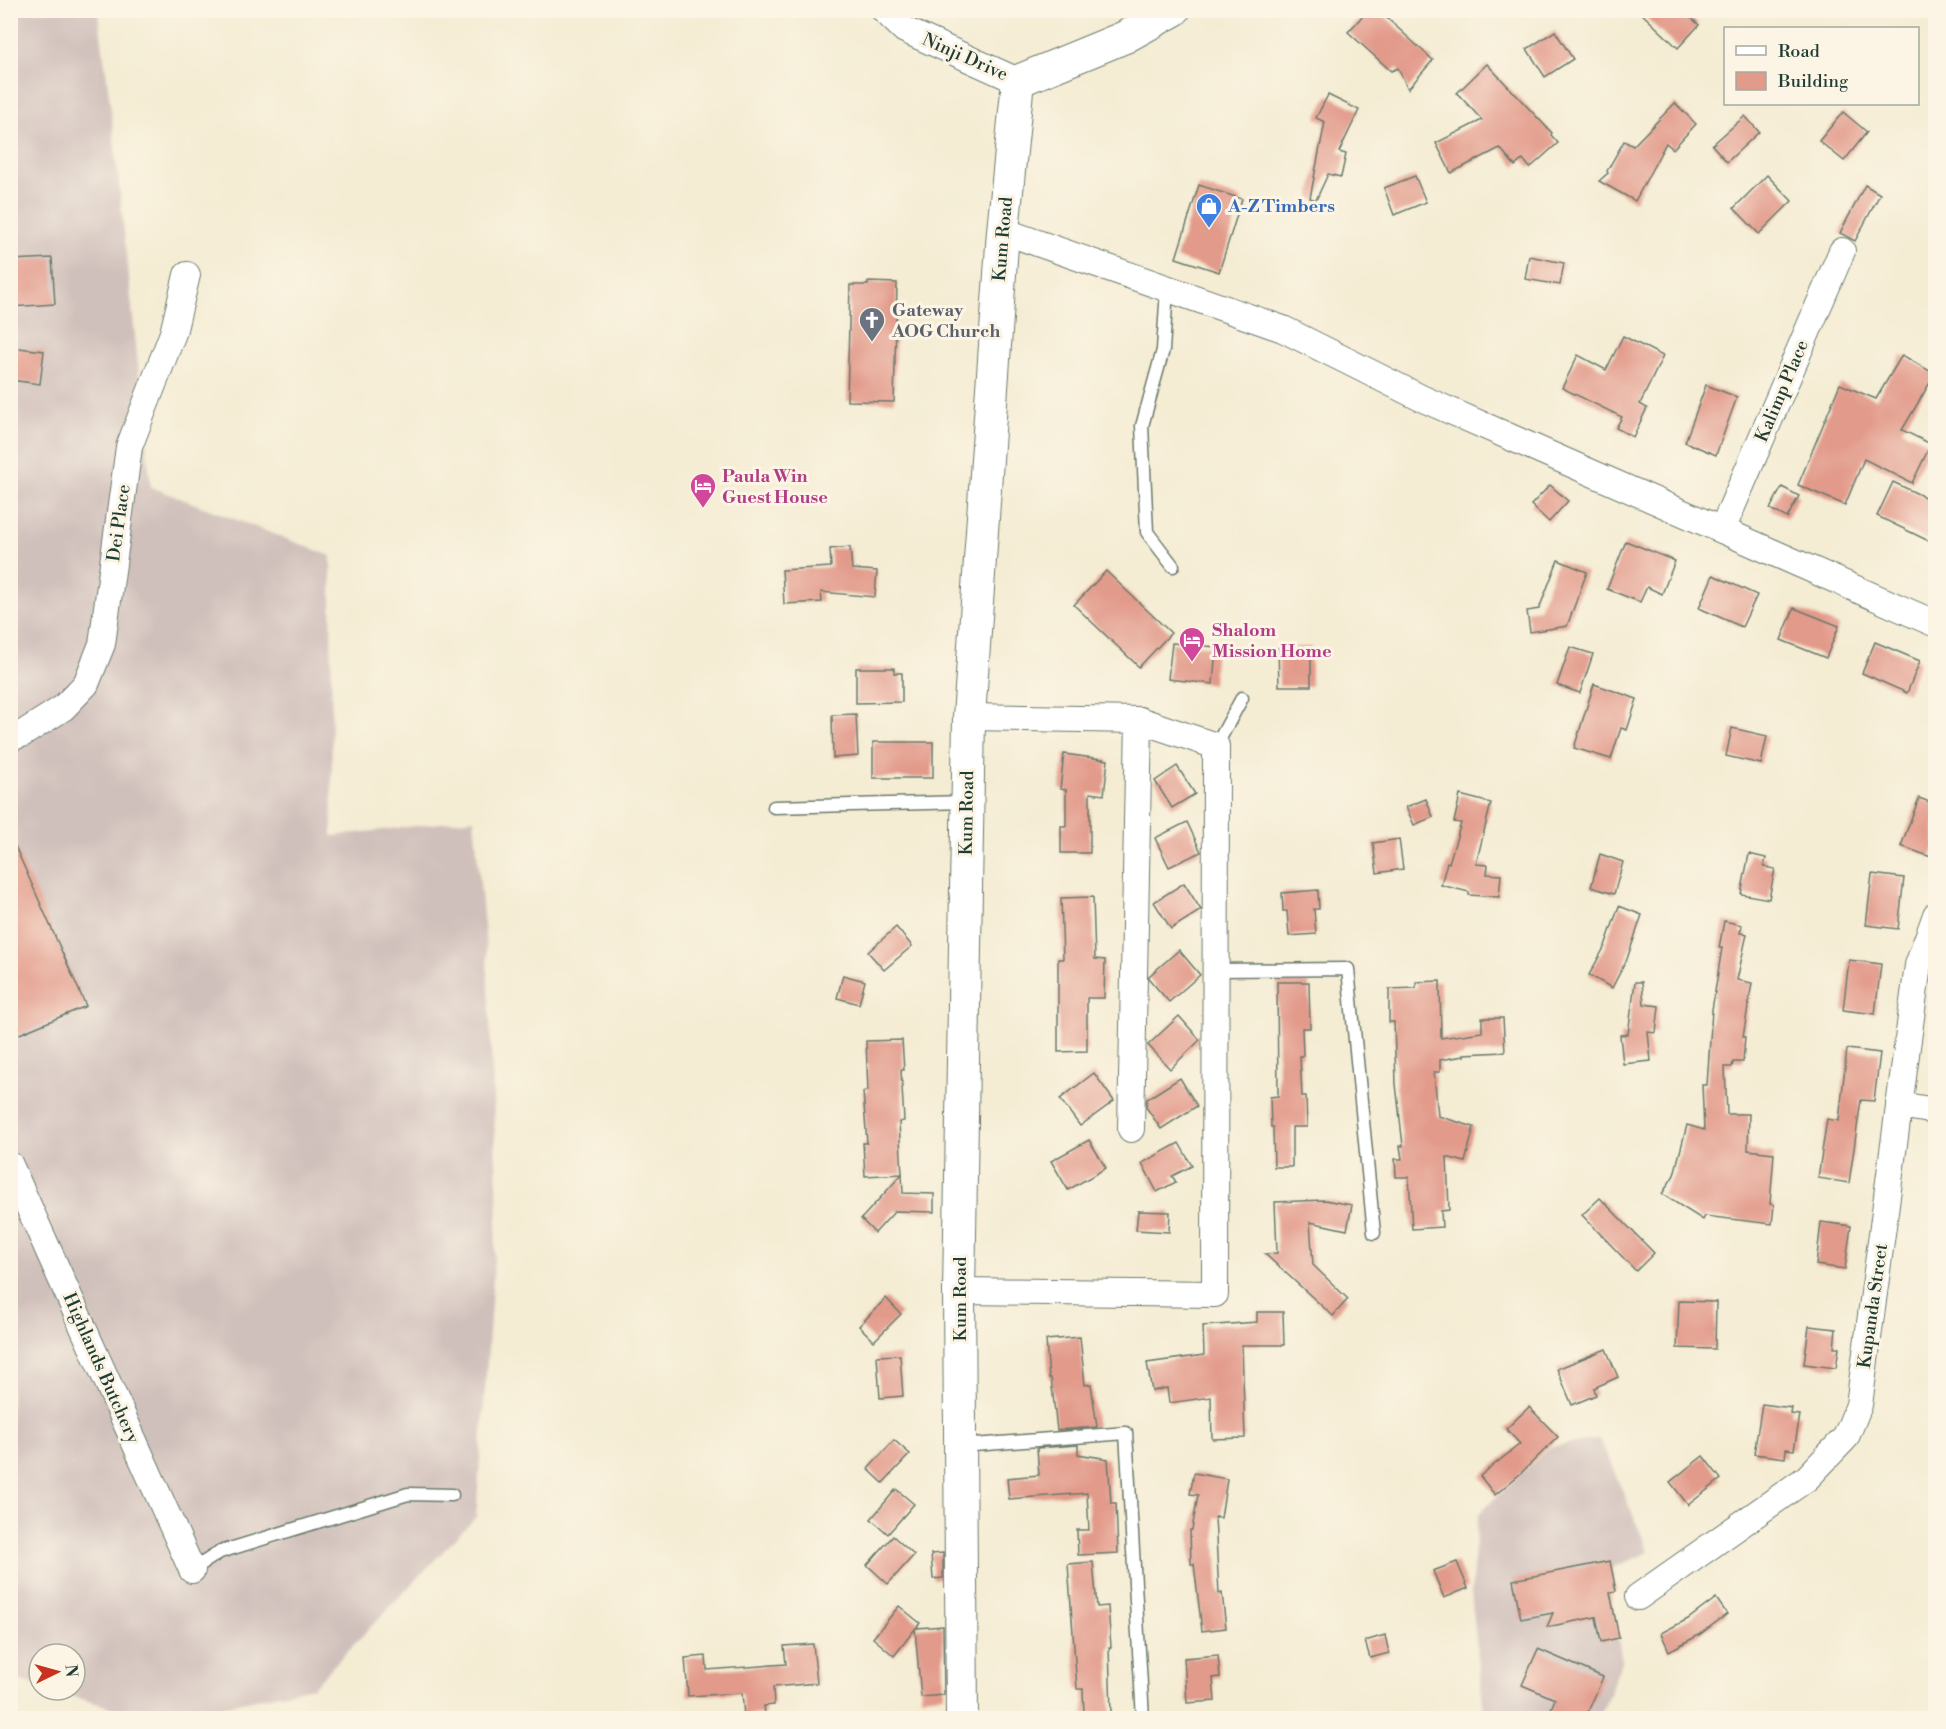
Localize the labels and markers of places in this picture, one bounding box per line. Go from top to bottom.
shop icon: A-Z Timbers [1194,191,1224,229]
place label: A-Z Timbers [1227,195,1335,218]
place label: Gateway AOG Church [891,299,1000,343]
church icon: Gateway AOG Church [857,305,887,343]
place label: Paula Win Guest House [722,465,828,509]
hotel icon: Paula Win Guest House [688,471,718,509]
place label: Shalom Mission Home [1212,619,1332,663]
hotel icon: Shalom Mission Home [1177,625,1207,663]

